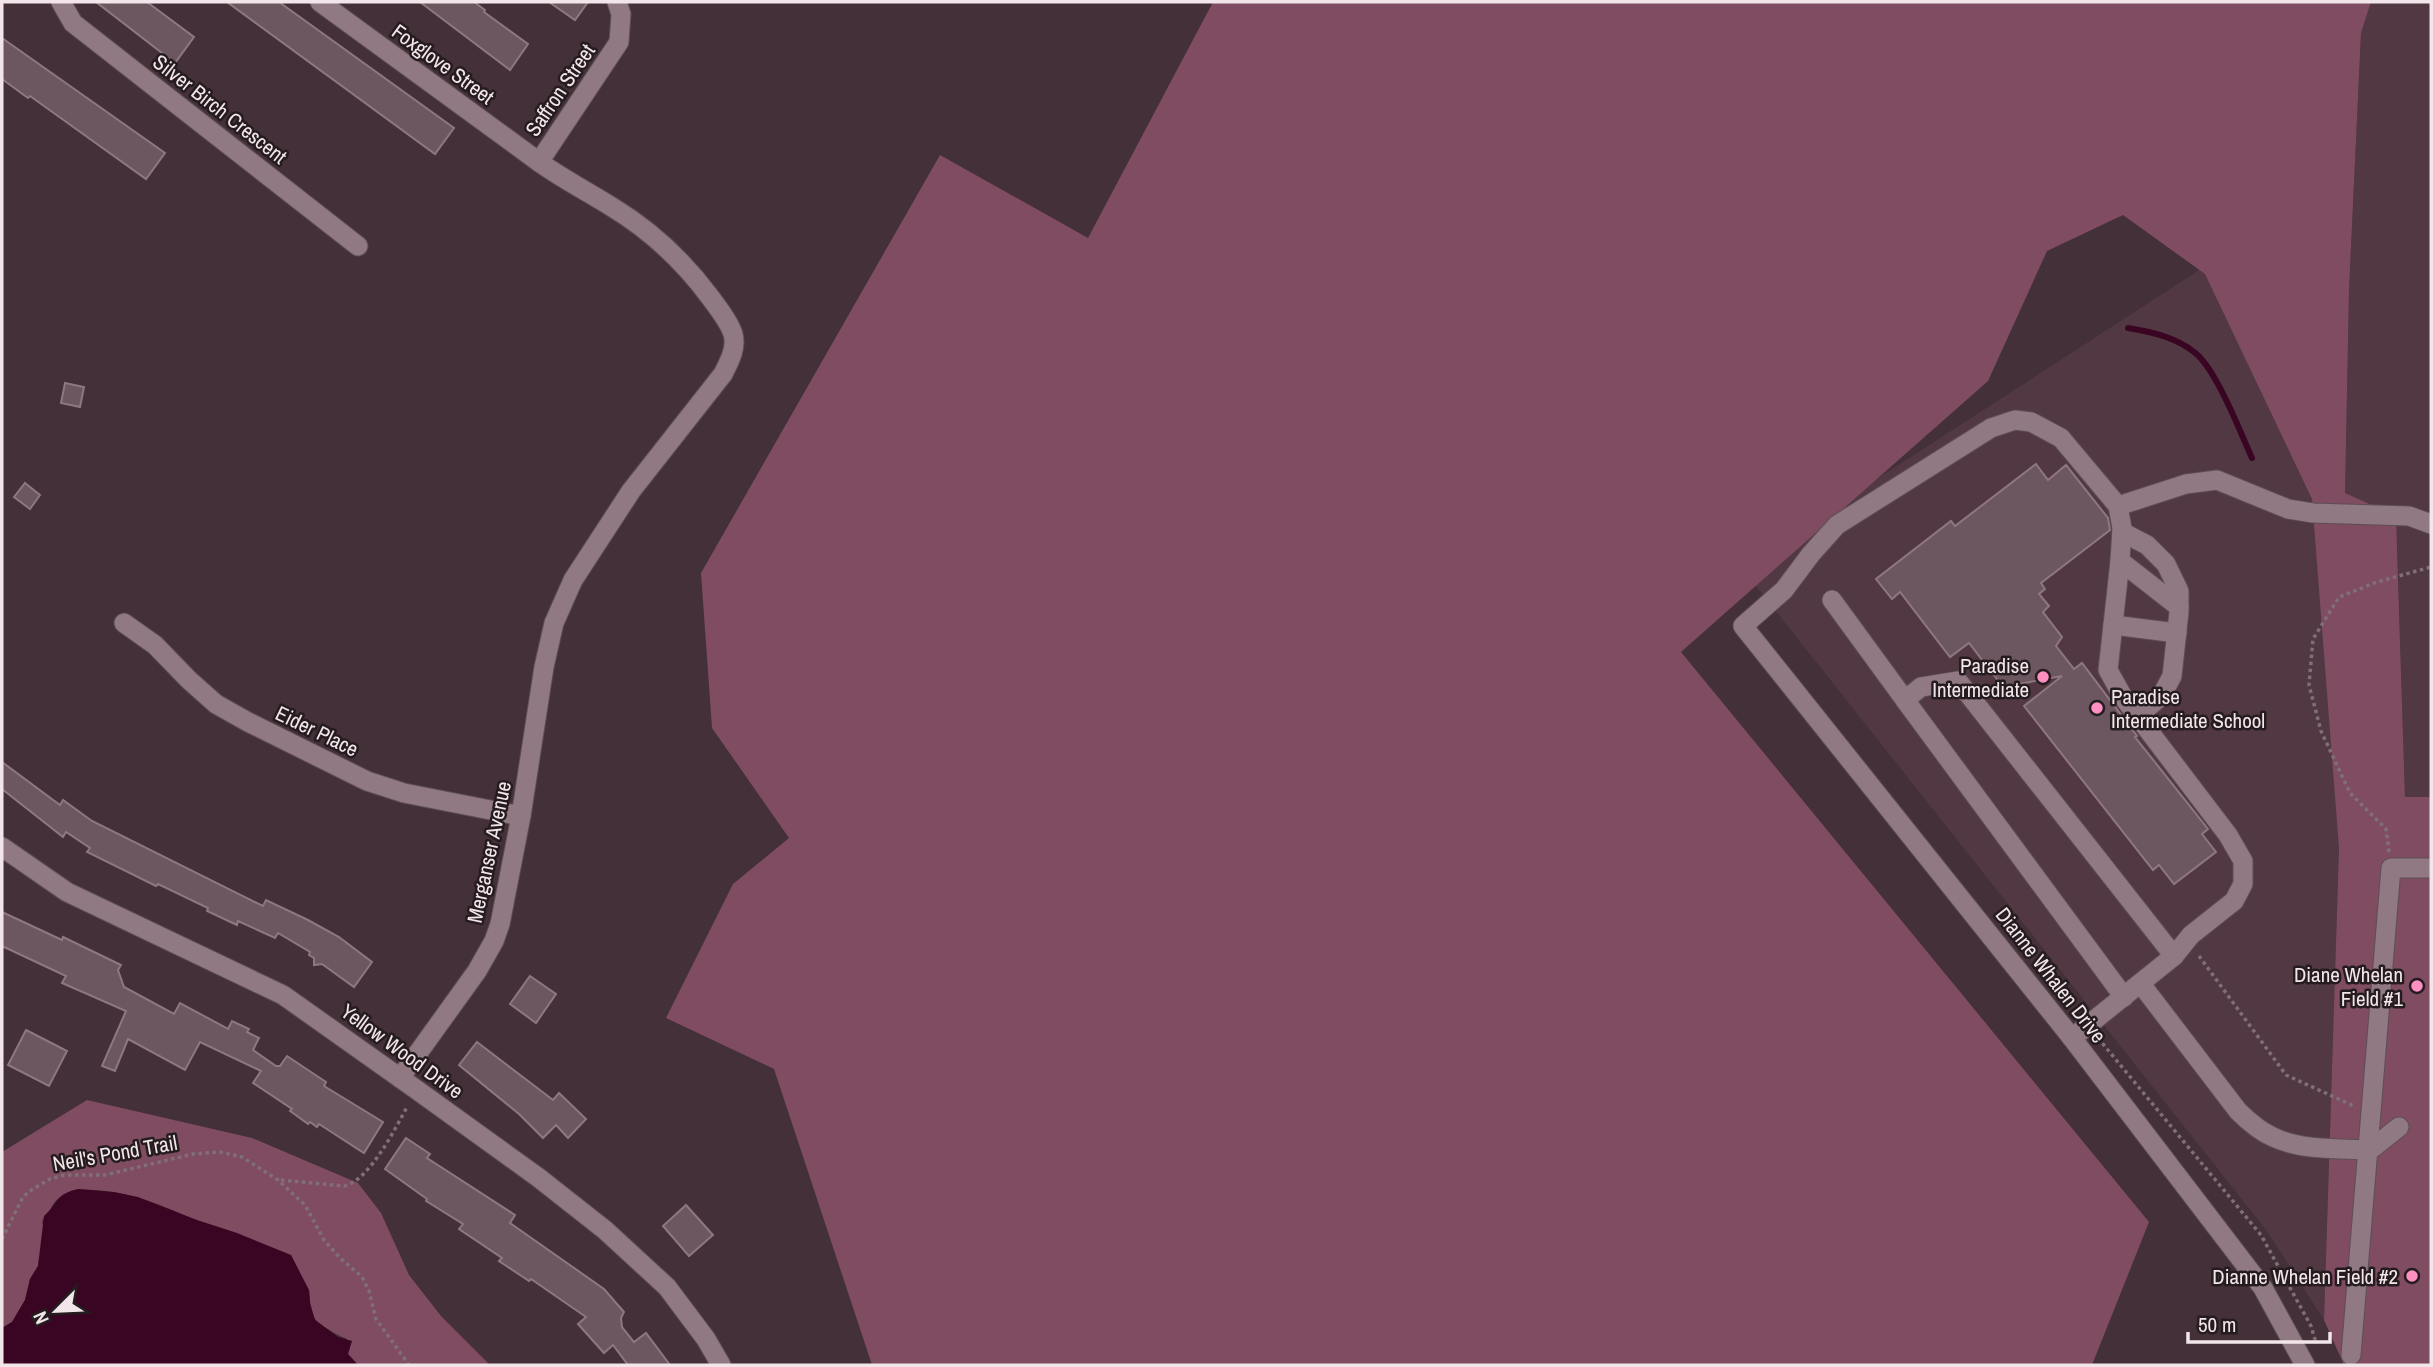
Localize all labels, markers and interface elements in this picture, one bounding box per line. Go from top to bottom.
street label: Foxglove Street [386,17,500,111]
street label: Saffron Street [518,38,602,142]
street label: Silver Birch Crescent [147,47,293,171]
place label: Paradise Intermediate [1932,651,2029,704]
marker: Paradise Intermediate [2035,669,2051,685]
place label: Paradise Intermediate School [2111,682,2265,735]
street label: Eider Place [271,698,363,764]
marker: Paradise Intermediate School [2089,700,2105,716]
street label: Merganser Avenue [460,778,518,926]
street label: Dianne Whalen Drive [1989,901,2113,1049]
place label: Diane Whelan Field #1 [2294,960,2403,1013]
marker: Diane Whelan Field #1 [2409,978,2425,994]
street label: Yellow Wood Drive [335,997,469,1105]
street label: Neil's Pond Trail [51,1128,179,1178]
place label: Dianne Whelan Field #2 [2212,1262,2398,1291]
marker: Dianne Whelan Field #2 [2404,1268,2420,1284]
north arrow [21,1276,91,1346]
scale bar [2188,1300,2330,1344]
text: N [26,1307,55,1328]
text: 50 m [2198,1310,2236,1339]

